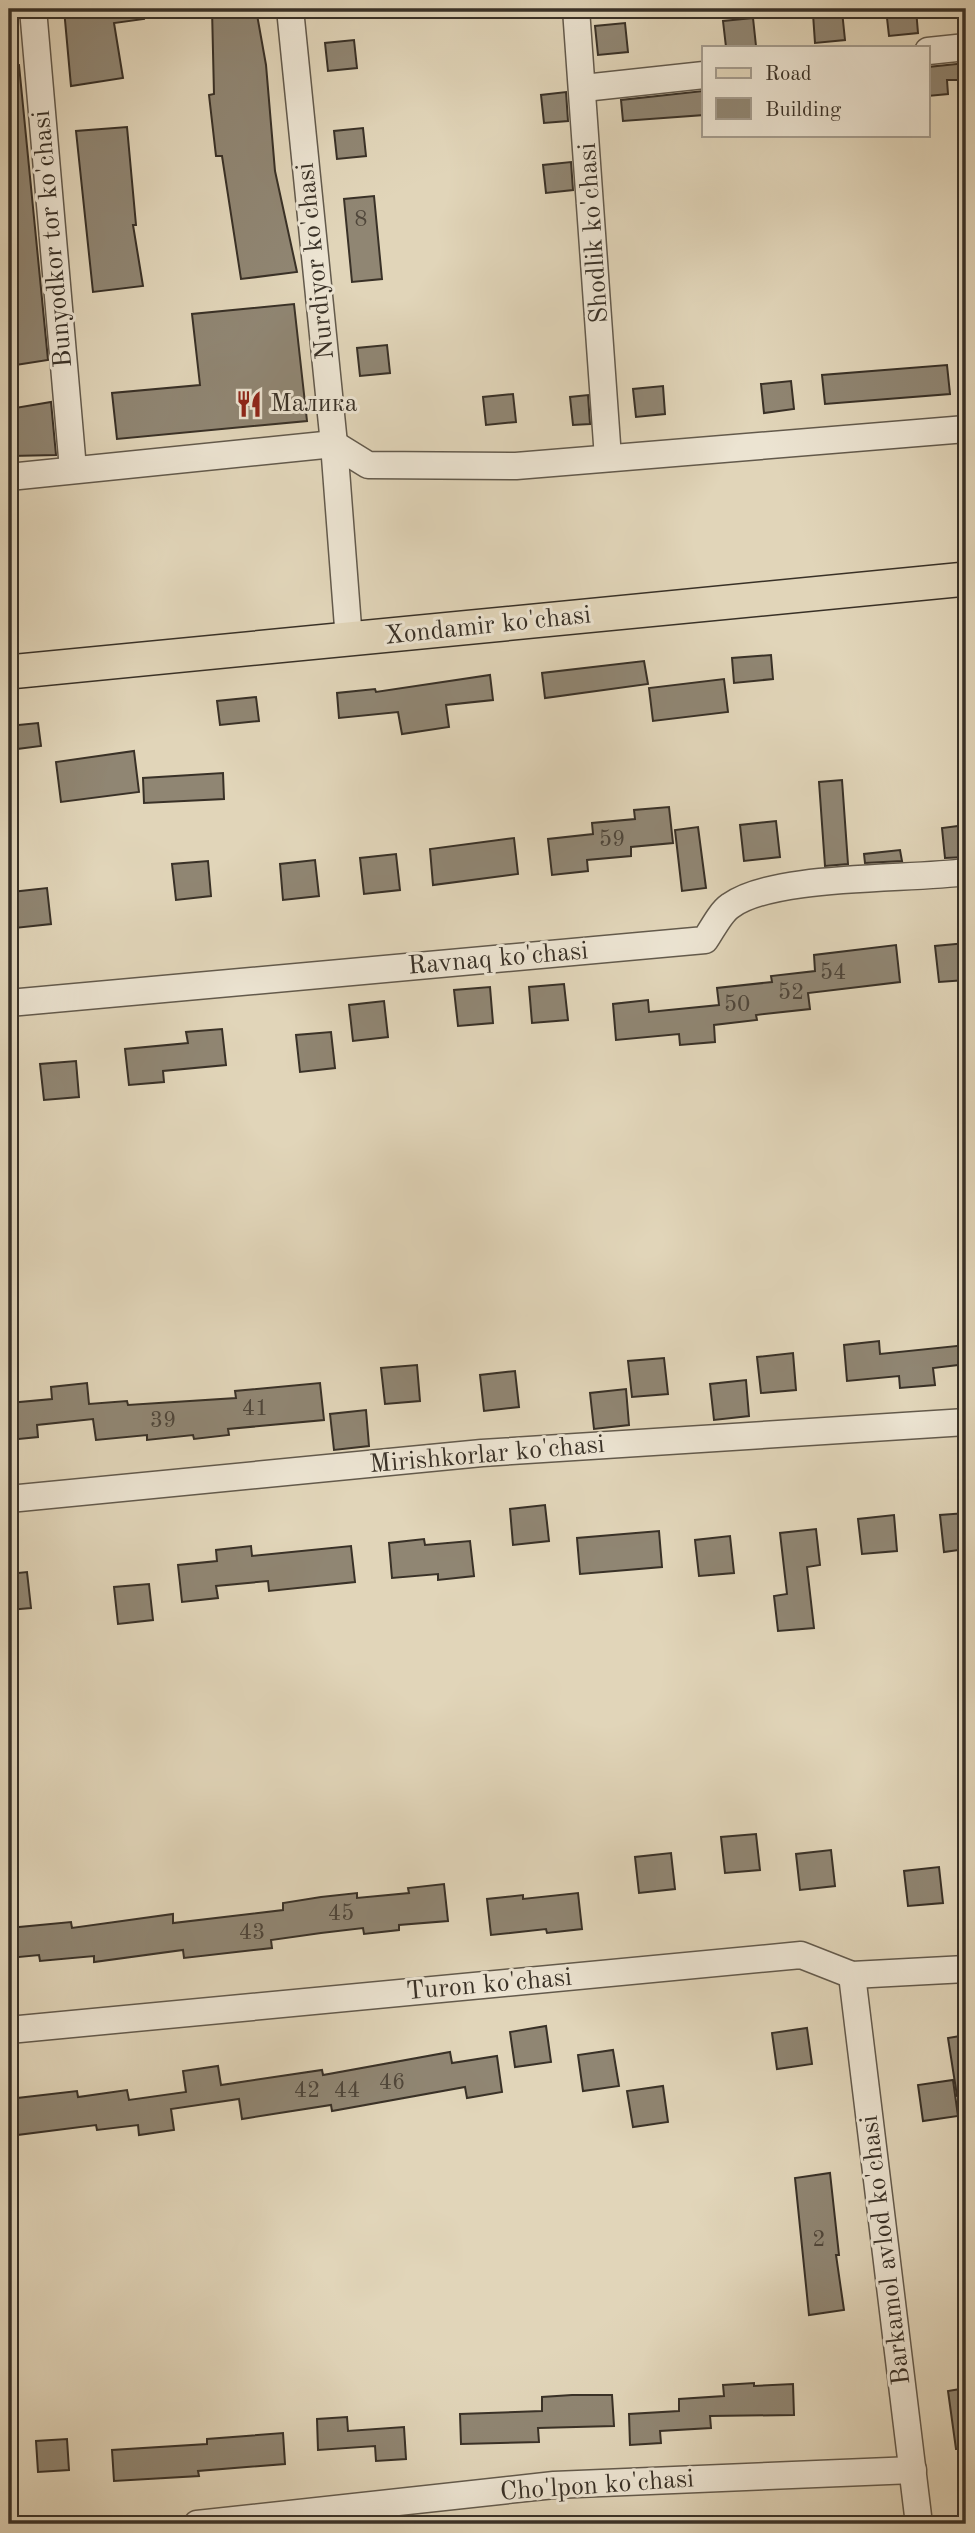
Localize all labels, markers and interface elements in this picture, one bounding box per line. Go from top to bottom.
legend [702,46,930,136]
text: Road [765,64,812,85]
text: Building [765,100,842,121]
street label: Bunyodkor tor ko'chasi [29,109,77,369]
street label: Shodlik ko'chasi [575,142,613,324]
street label: Nurdiyor ko'chasi [293,161,339,361]
house number: 8 [354,208,368,231]
restaurant icon: Малика [234,389,264,419]
place label: Малика [270,391,358,417]
street label: Xondamir ko'chasi [384,602,592,650]
house number: 59 [599,828,625,851]
street label: Ravnaq ko'chasi [407,938,589,980]
house number: 54 [820,961,846,984]
house number: 52 [778,981,804,1004]
house number: 50 [724,993,750,1016]
house number: 41 [242,1397,268,1420]
house number: 39 [150,1409,176,1432]
street label: Mirishkorlar ko'chasi [368,1432,606,1478]
house number: 45 [328,1902,354,1925]
house number: 43 [239,1921,265,1944]
street label: Turon ko'chasi [405,1965,573,2005]
house number: 46 [379,2071,405,2094]
house number: 42 [294,2079,320,2102]
house number: 44 [334,2079,360,2102]
street label: Barkamol avlod ko'chasi [857,2114,915,2386]
house number: 2 [812,2228,826,2251]
street label: Cho'lpon ko'chasi [499,2466,695,2506]

